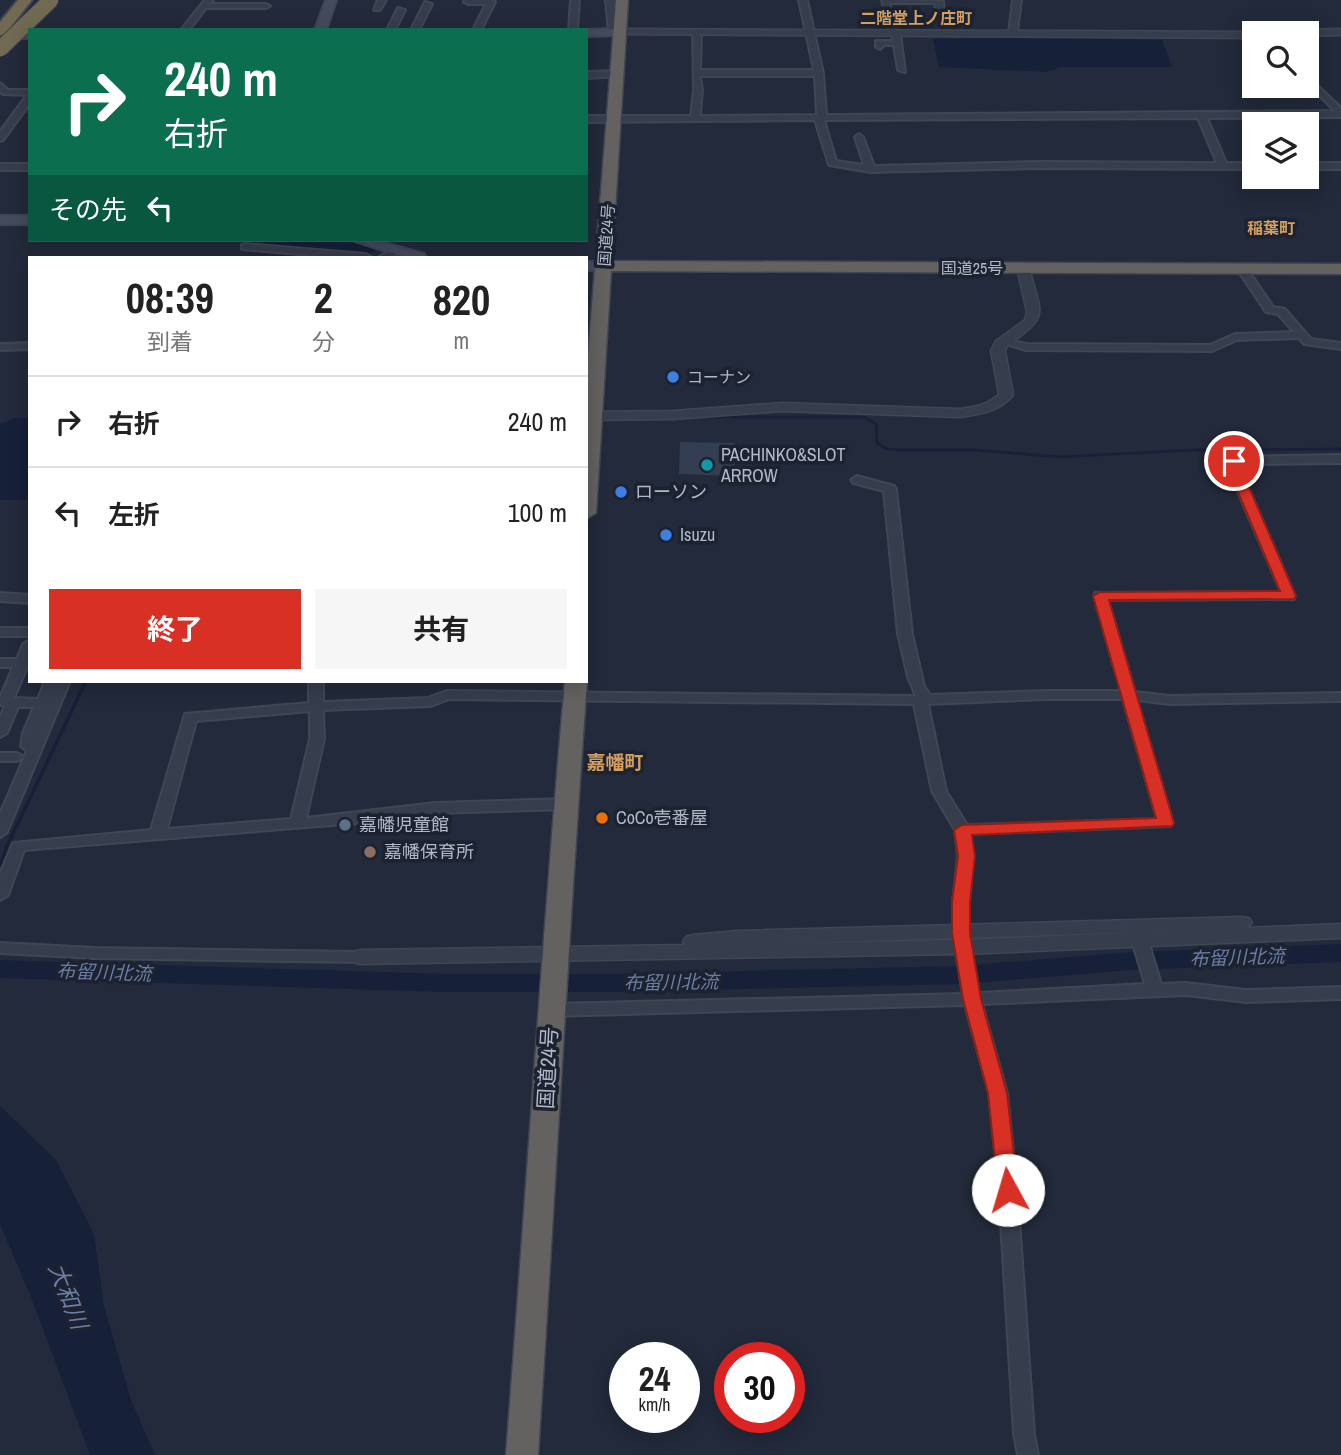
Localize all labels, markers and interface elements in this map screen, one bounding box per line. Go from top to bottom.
district label: 二階堂上ノ庄町 [860,7,972,29]
map controls [1242,21,1319,189]
button: search [1242,21,1319,98]
text: 240 m [164,45,278,111]
icon: right [49,56,140,147]
text: 右折 [164,112,228,155]
button: layers [1242,112,1319,189]
icon: left [141,189,179,227]
text: その先 [49,192,127,227]
street label: 国道24号 [593,203,619,267]
district label: 稲葉町 [1247,217,1295,239]
street label: 国道25号 [941,257,1003,279]
text: 08:39 [126,270,214,326]
text: 2 [314,270,333,326]
text: 820 [433,272,490,328]
text: m [454,325,469,356]
text: 到着 [147,326,193,357]
text: 分 [312,326,335,357]
place label: コーナン [687,366,751,388]
marker: コーナン [665,369,681,385]
icon: right [49,403,87,441]
text: 240 m [508,404,567,439]
text: 右折 [108,406,160,441]
pin [1204,431,1264,491]
place label: PACHINKO&SLOT ARROW [720,442,845,488]
icon: arrive [1215,442,1253,480]
marker: PACHINKO&SLOT ARROW [699,457,715,473]
place label: ローソン [635,479,707,504]
marker: ローソン [613,484,629,500]
icon: left [49,494,87,532]
text: 100 m [508,495,567,530]
text: 左折 [108,497,160,532]
place label: Isuzu [680,522,715,547]
marker: Isuzu [658,527,674,543]
button: 終了 [49,589,301,669]
button: 共有 [315,589,567,669]
district label: 嘉幡町 [586,749,644,775]
place label: CoCo壱番屋 [616,805,708,830]
marker: CoCo壱番屋 [594,810,610,826]
place label: 嘉幡児童館 [359,812,449,837]
marker: 嘉幡児童館 [337,817,353,833]
place label: 嘉幡保育所 [384,839,474,864]
marker: 嘉幡保育所 [362,844,378,860]
water label: 布留川北流 [1189,942,1288,972]
water label: 布留川北流 [56,957,155,987]
water label: 布留川北流 [623,968,722,996]
street label: 国道24号 [531,1026,564,1110]
position arrow [971,1153,1045,1227]
water label: 大和川 [42,1258,96,1336]
speed limit sign: 30 [714,1342,805,1433]
text: 24 [639,1355,670,1402]
text: km/h [639,1392,671,1417]

